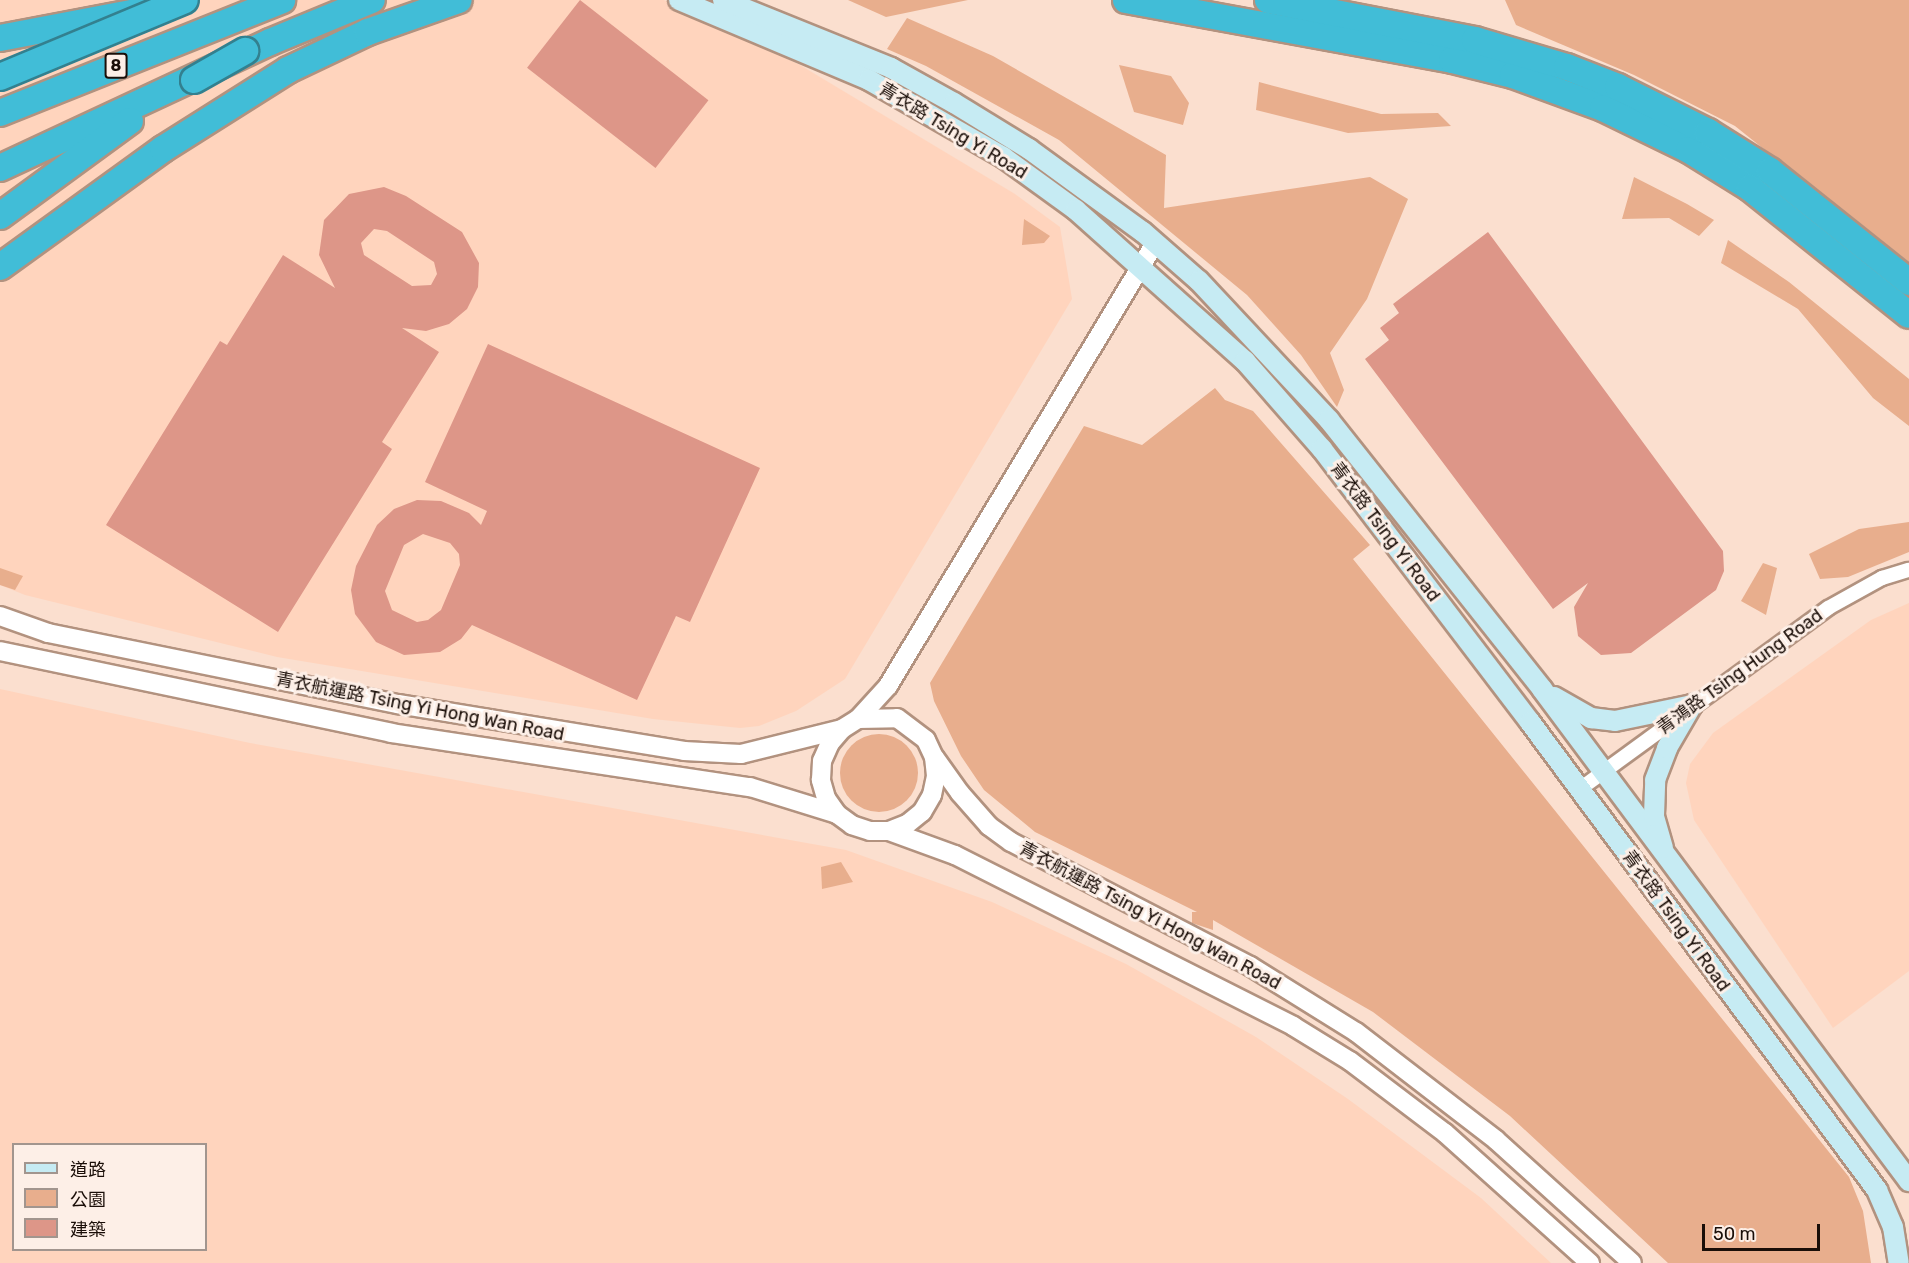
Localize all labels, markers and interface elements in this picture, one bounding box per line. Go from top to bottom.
road number: 8 [104,53,128,79]
street label: 青衣路 Tsing Yi Road [875,78,1031,184]
street label: 青衣路 Tsing Yi Road [1325,458,1445,606]
street label: 青鴻路 Tsing Hung Road [1653,605,1827,739]
street label: 青衣航運路 Tsing Yi Hong Wan Road [274,668,566,746]
street label: 青衣航運路 Tsing Yi Hong Wan Road [1015,837,1285,995]
street label: 青衣路 Tsing Yi Road [1617,846,1735,996]
legend [12,1143,207,1251]
text: 道路 [70,1159,106,1181]
text: 公園 [70,1189,106,1211]
scale bar [1705,1212,1824,1250]
text: 建築 [70,1219,106,1241]
text: 50 m [1713,1223,1756,1245]

